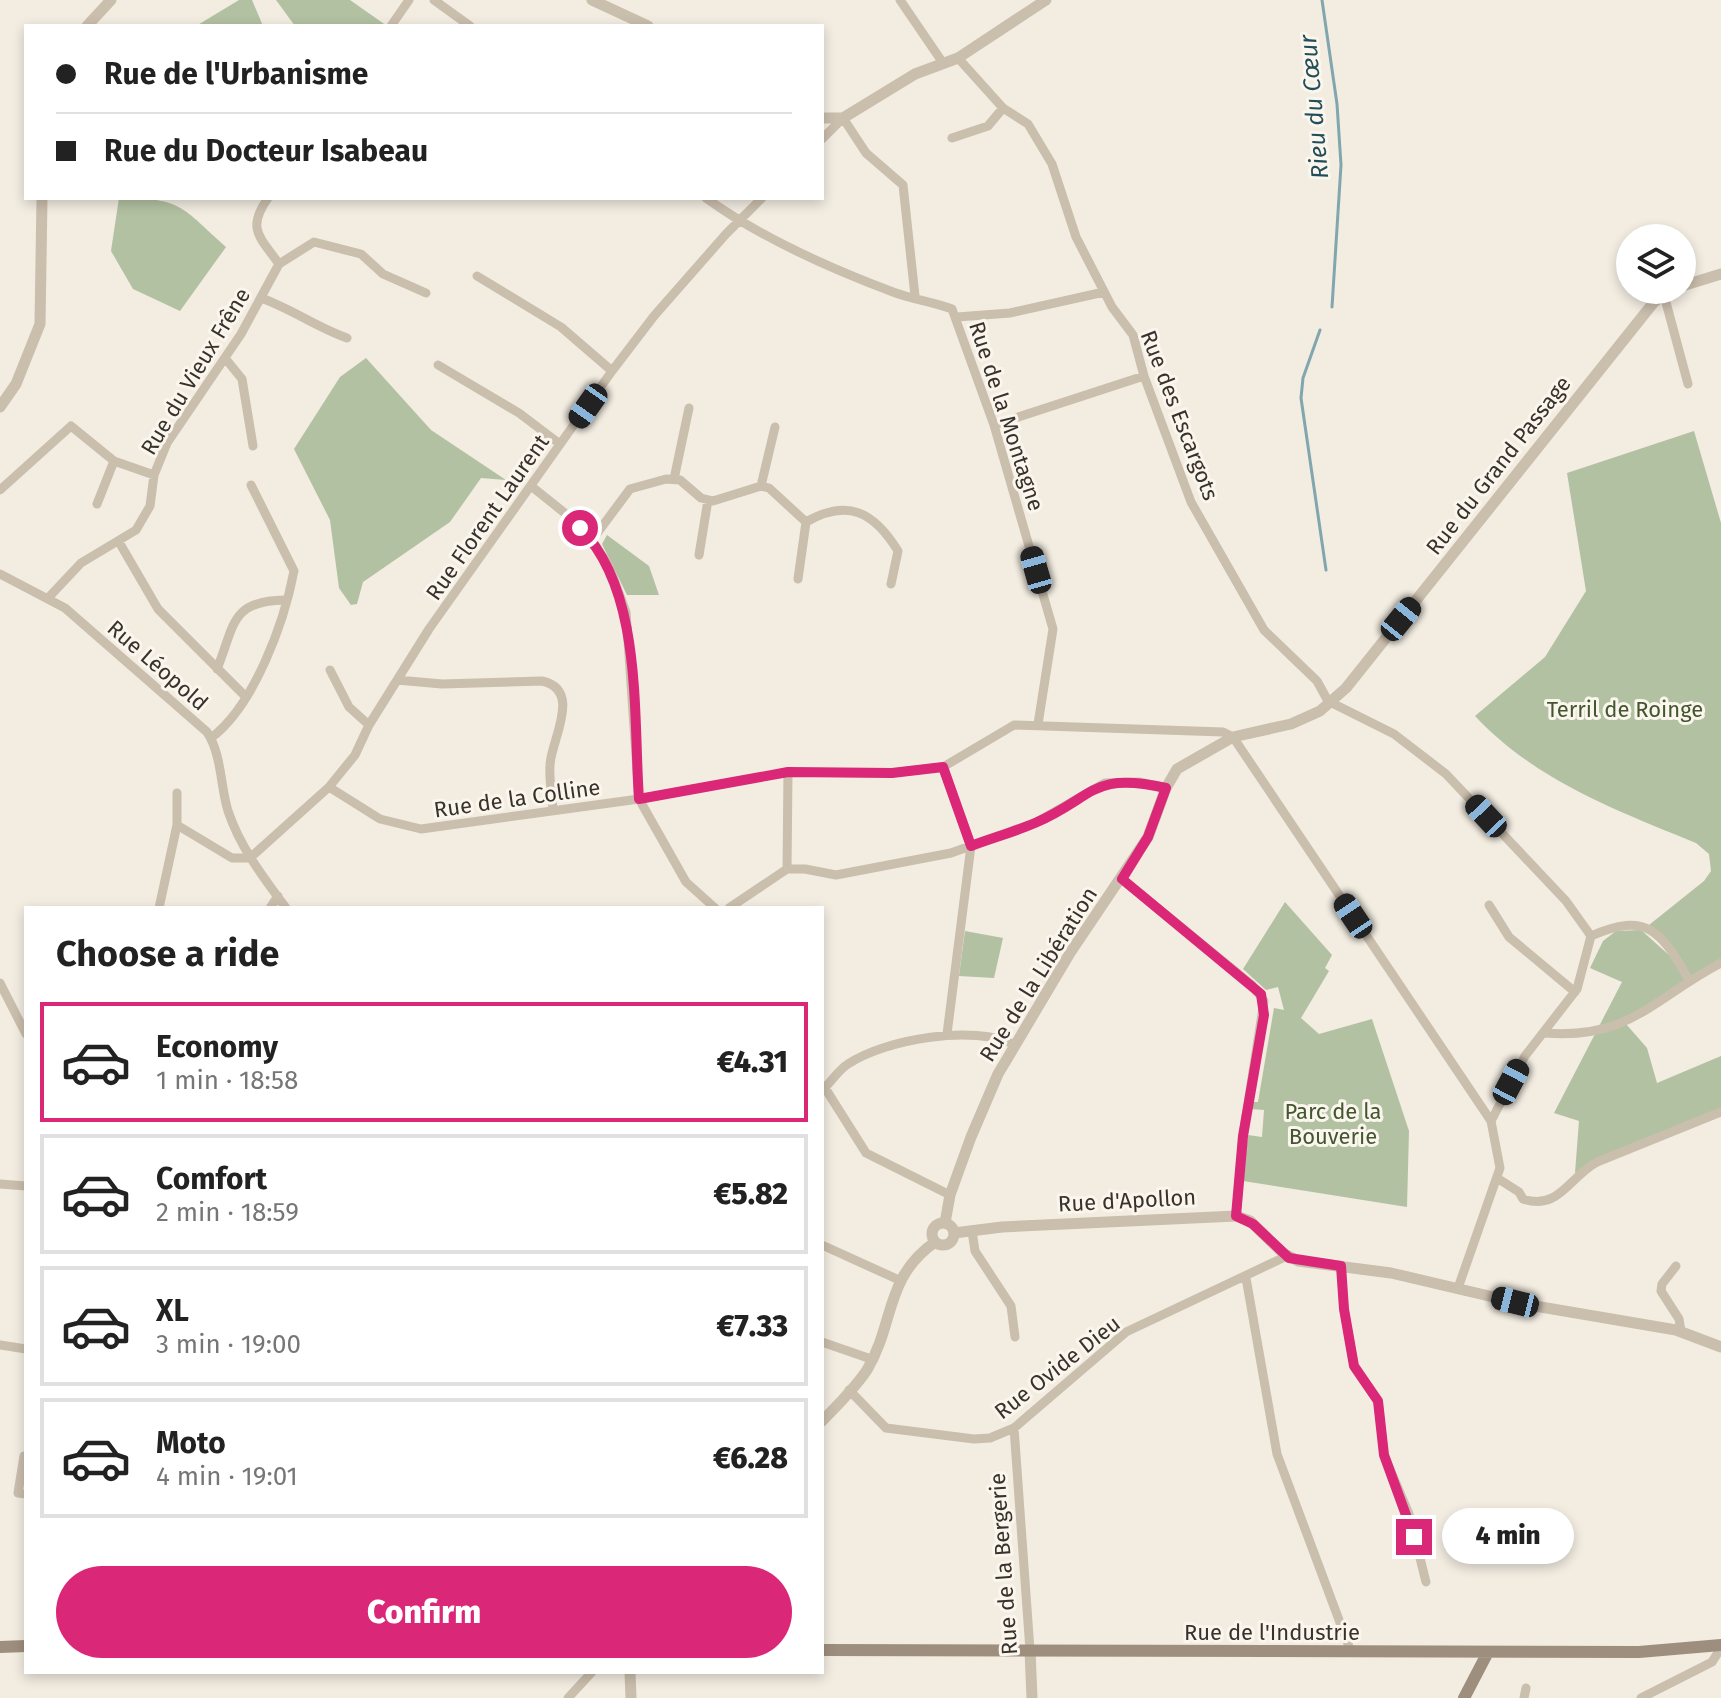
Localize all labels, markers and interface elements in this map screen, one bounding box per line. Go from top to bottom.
water label: Rieu du Cœur [1294,33,1334,180]
text: Rue de l'Urbanisme [104,56,368,92]
text: Rue du Docteur Isabeau [104,133,428,169]
map controls [1616,224,1696,304]
button: layers [1616,224,1696,304]
street label: Rue du Vieux Frêne [135,283,256,460]
street label: Rue de la Montagne [963,318,1050,514]
street label: Rue des Escargots [1135,326,1224,504]
street label: Rue du Grand Passage [1420,371,1577,560]
car [564,379,612,433]
street label: Rue Florent Laurent [420,429,555,605]
route start [562,510,598,546]
car [1018,544,1054,596]
car [1377,593,1425,645]
street label: Rue Léopold [102,614,214,716]
park label: Terril de Roinge [1547,696,1703,723]
street label: Rue de la Colline [432,773,602,824]
car [1461,790,1511,842]
street label: Rue de la Libération [974,882,1103,1067]
car [1330,889,1376,943]
text: Choose a ride [56,932,279,976]
icon: car [60,1026,132,1098]
text: Economy [156,1029,278,1065]
text: €4.31 [717,1044,788,1080]
car [1489,1055,1533,1109]
text: 1 min · 18:58 [156,1065,298,1096]
park label: Parc de la Bouverie [1285,1098,1382,1150]
icon: car [60,1158,132,1230]
text: Comfort [156,1161,267,1197]
text: €5.82 [713,1176,788,1212]
street label: Rue d'Apollon [1057,1183,1197,1218]
text: 2 min · 18:59 [156,1197,299,1228]
car [1489,1285,1541,1319]
icon: car [60,1290,132,1362]
text: XL [156,1293,189,1329]
text: €7.33 [717,1308,788,1344]
street label: Rue Ovide Dieu [989,1310,1126,1425]
text: 3 min · 19:00 [156,1329,301,1360]
icon: car [60,1422,132,1494]
text: Moto [156,1425,226,1461]
text: €6.28 [713,1440,788,1476]
text: 4 min · 19:01 [156,1461,298,1492]
street label: Rue de la Bergerie [984,1472,1023,1656]
callout: 4 min [1442,1509,1574,1565]
route end [1396,1519,1432,1555]
text: 4 min [1475,1520,1541,1551]
button: Confirm [56,1566,792,1658]
street label: Rue de l'Industrie [1184,1619,1360,1646]

